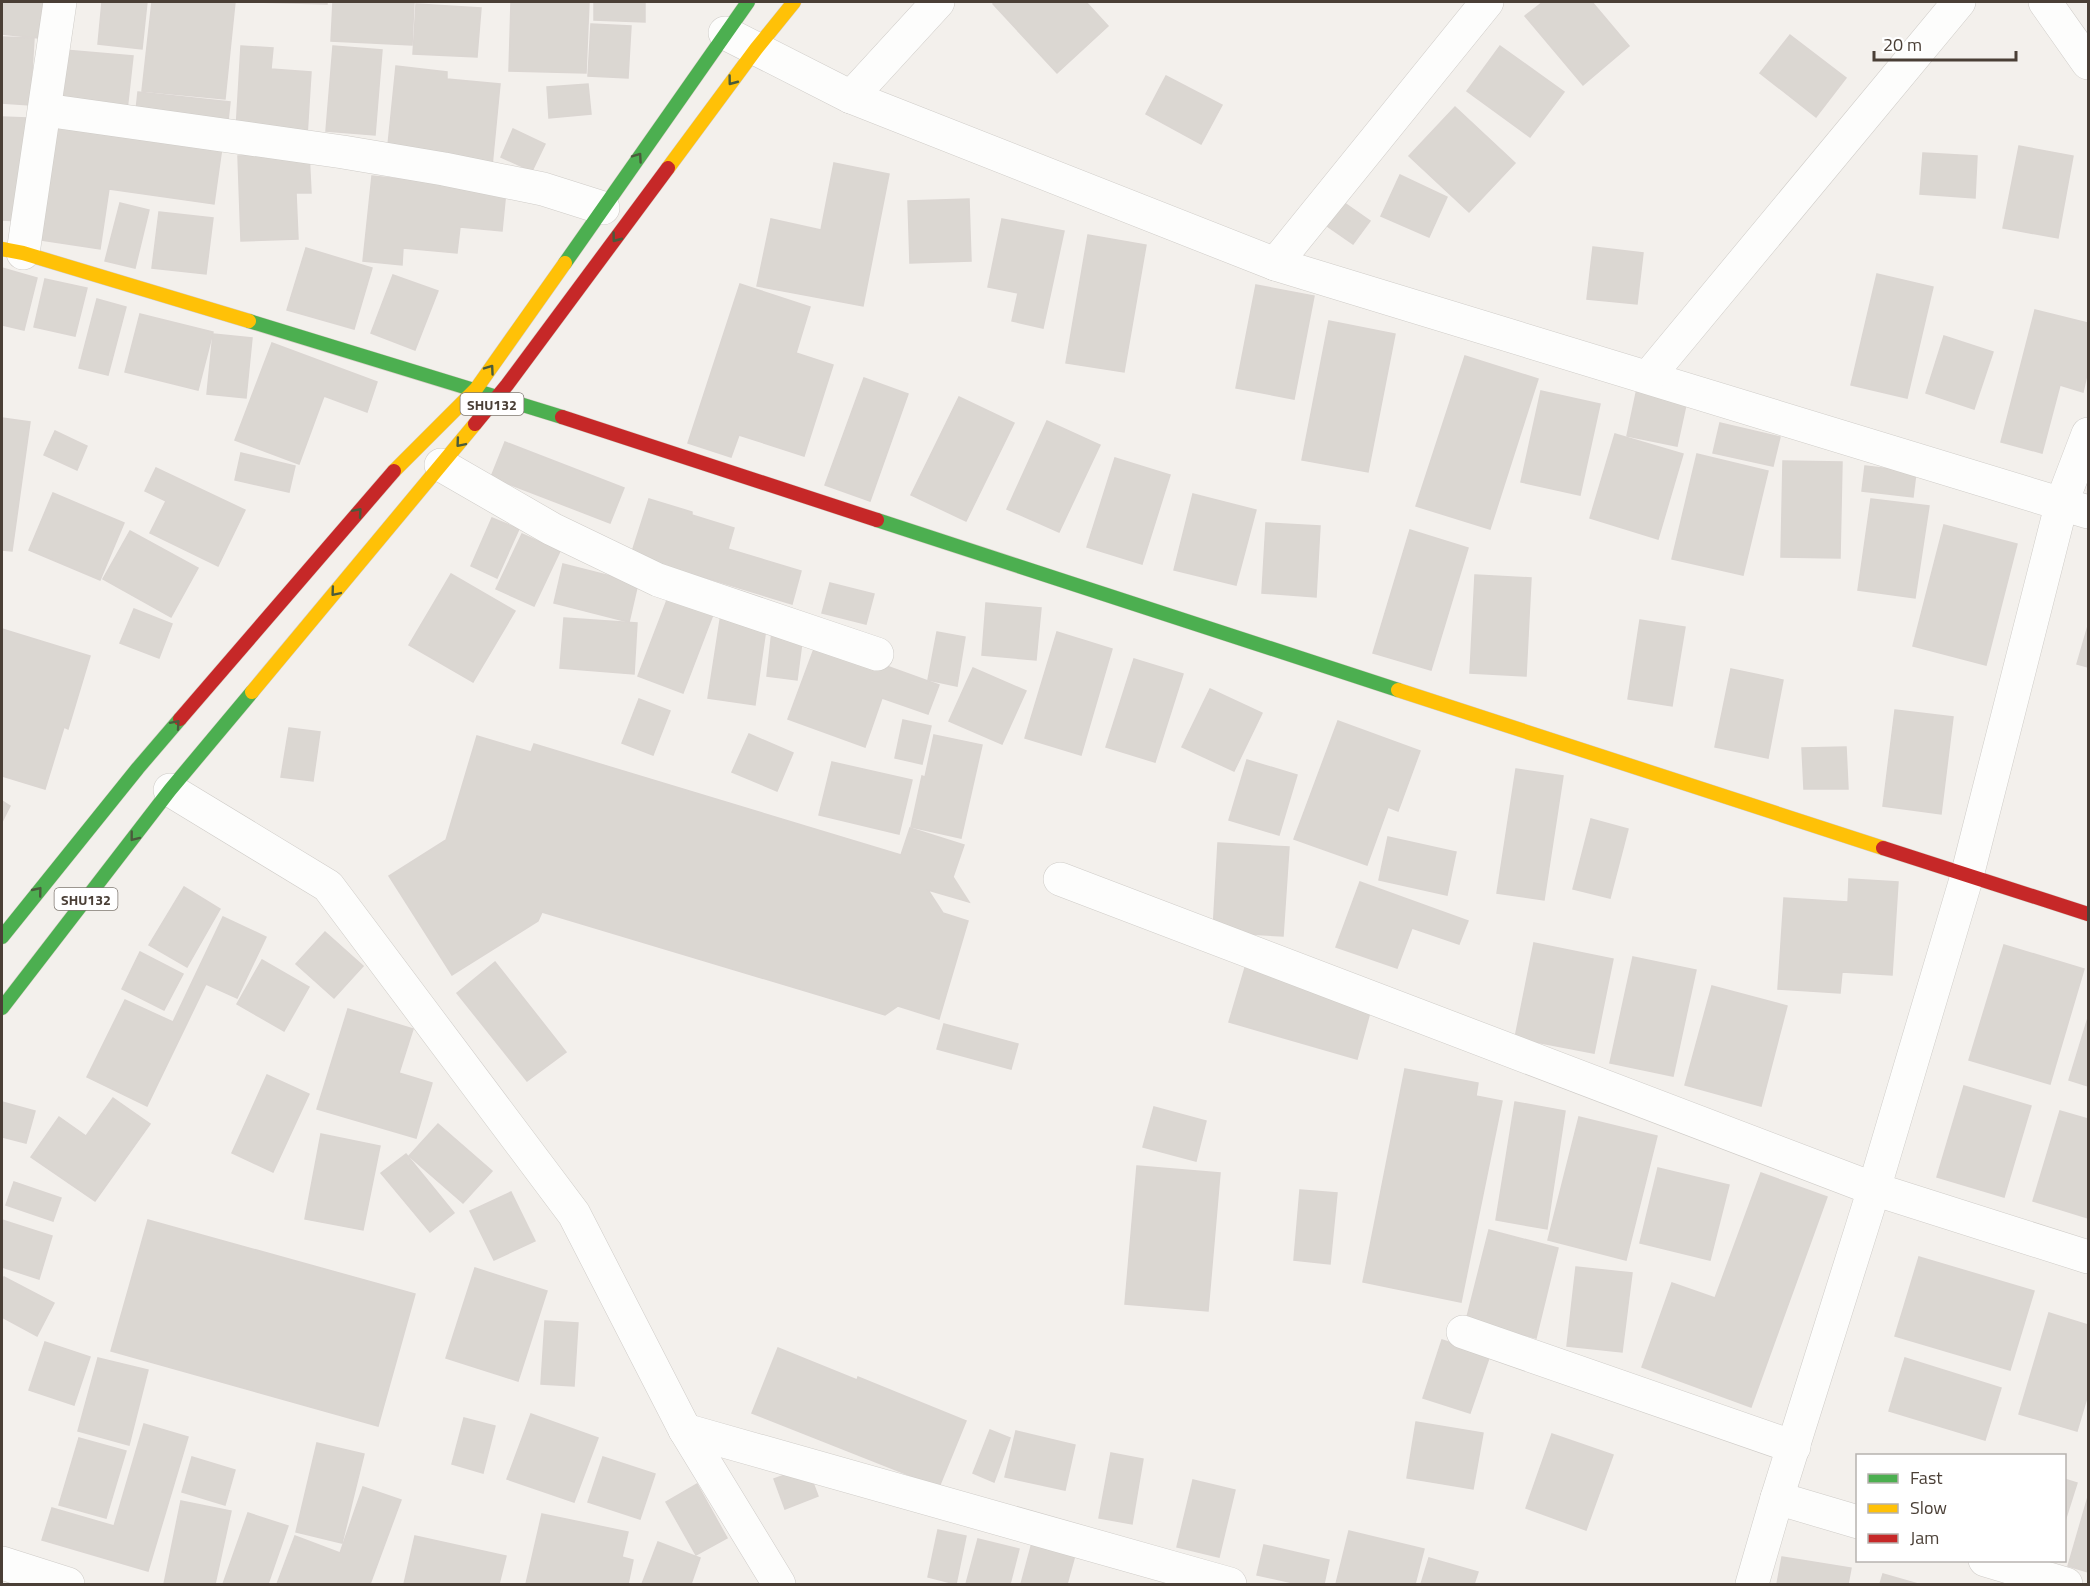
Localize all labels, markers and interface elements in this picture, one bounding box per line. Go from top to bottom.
scale bar [1874,24,2016,62]
text: 20 m [1883,31,1922,58]
one-way arrow [729,75,740,86]
one-way arrow [631,153,642,164]
one-way arrow [613,231,624,242]
one-way arrow [483,364,494,375]
road number: SHU132 [460,393,524,415]
one-way arrow [456,436,467,447]
one-way arrow [351,508,362,519]
one-way arrow [331,585,342,596]
one-way arrow [169,720,180,731]
one-way arrow [130,830,141,841]
one-way arrow [31,887,42,898]
road number: SHU132 [54,888,118,910]
legend [1856,1454,2066,1562]
text: Fast [1910,1464,1943,1491]
text: Slow [1910,1494,1947,1521]
text: Jam [1910,1524,1939,1551]

